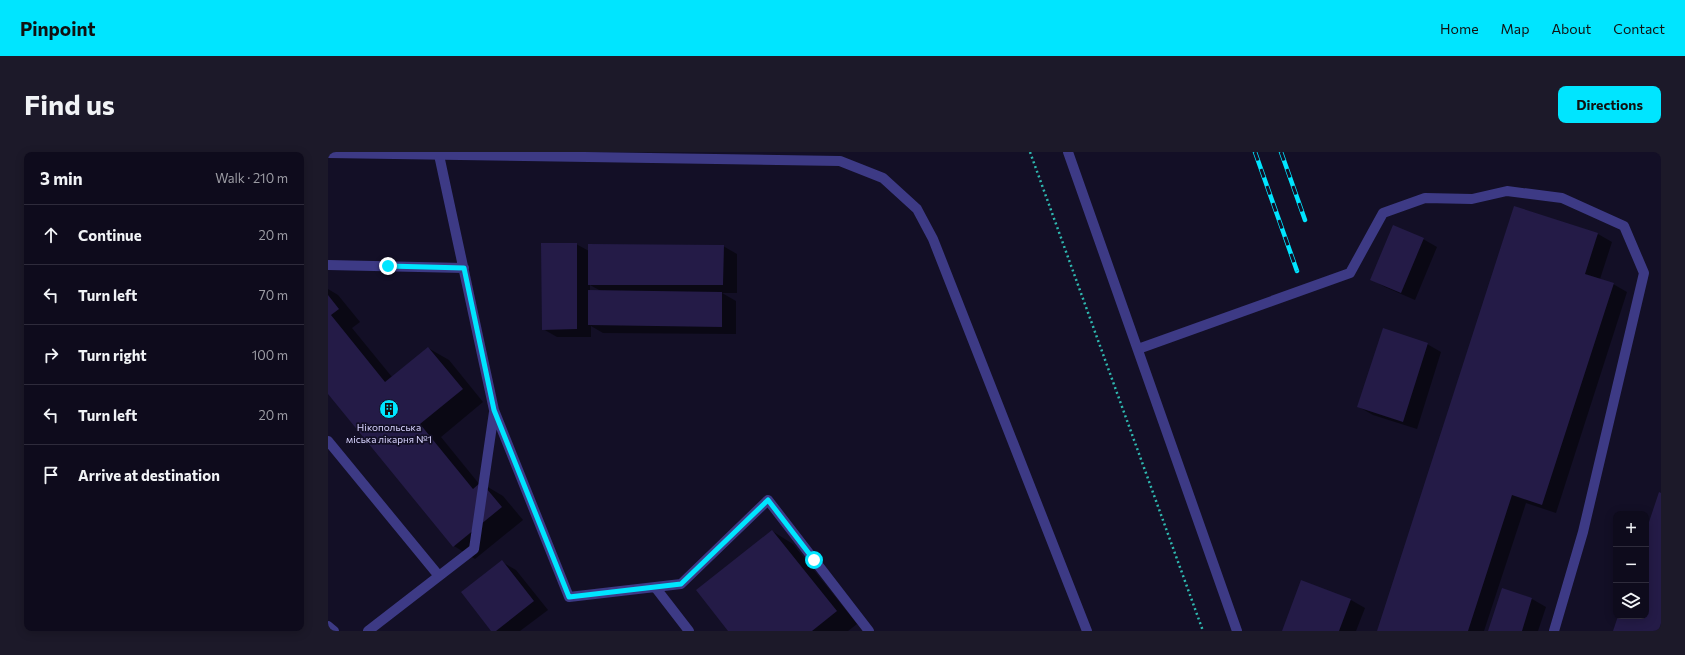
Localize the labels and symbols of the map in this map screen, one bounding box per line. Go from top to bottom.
route end [379,257,397,275]
building icon: Нікопольська міська лікарня №1 [378,398,400,420]
place label: Нікопольська міська лікарня №1 [346,421,432,445]
route start [805,551,823,569]

